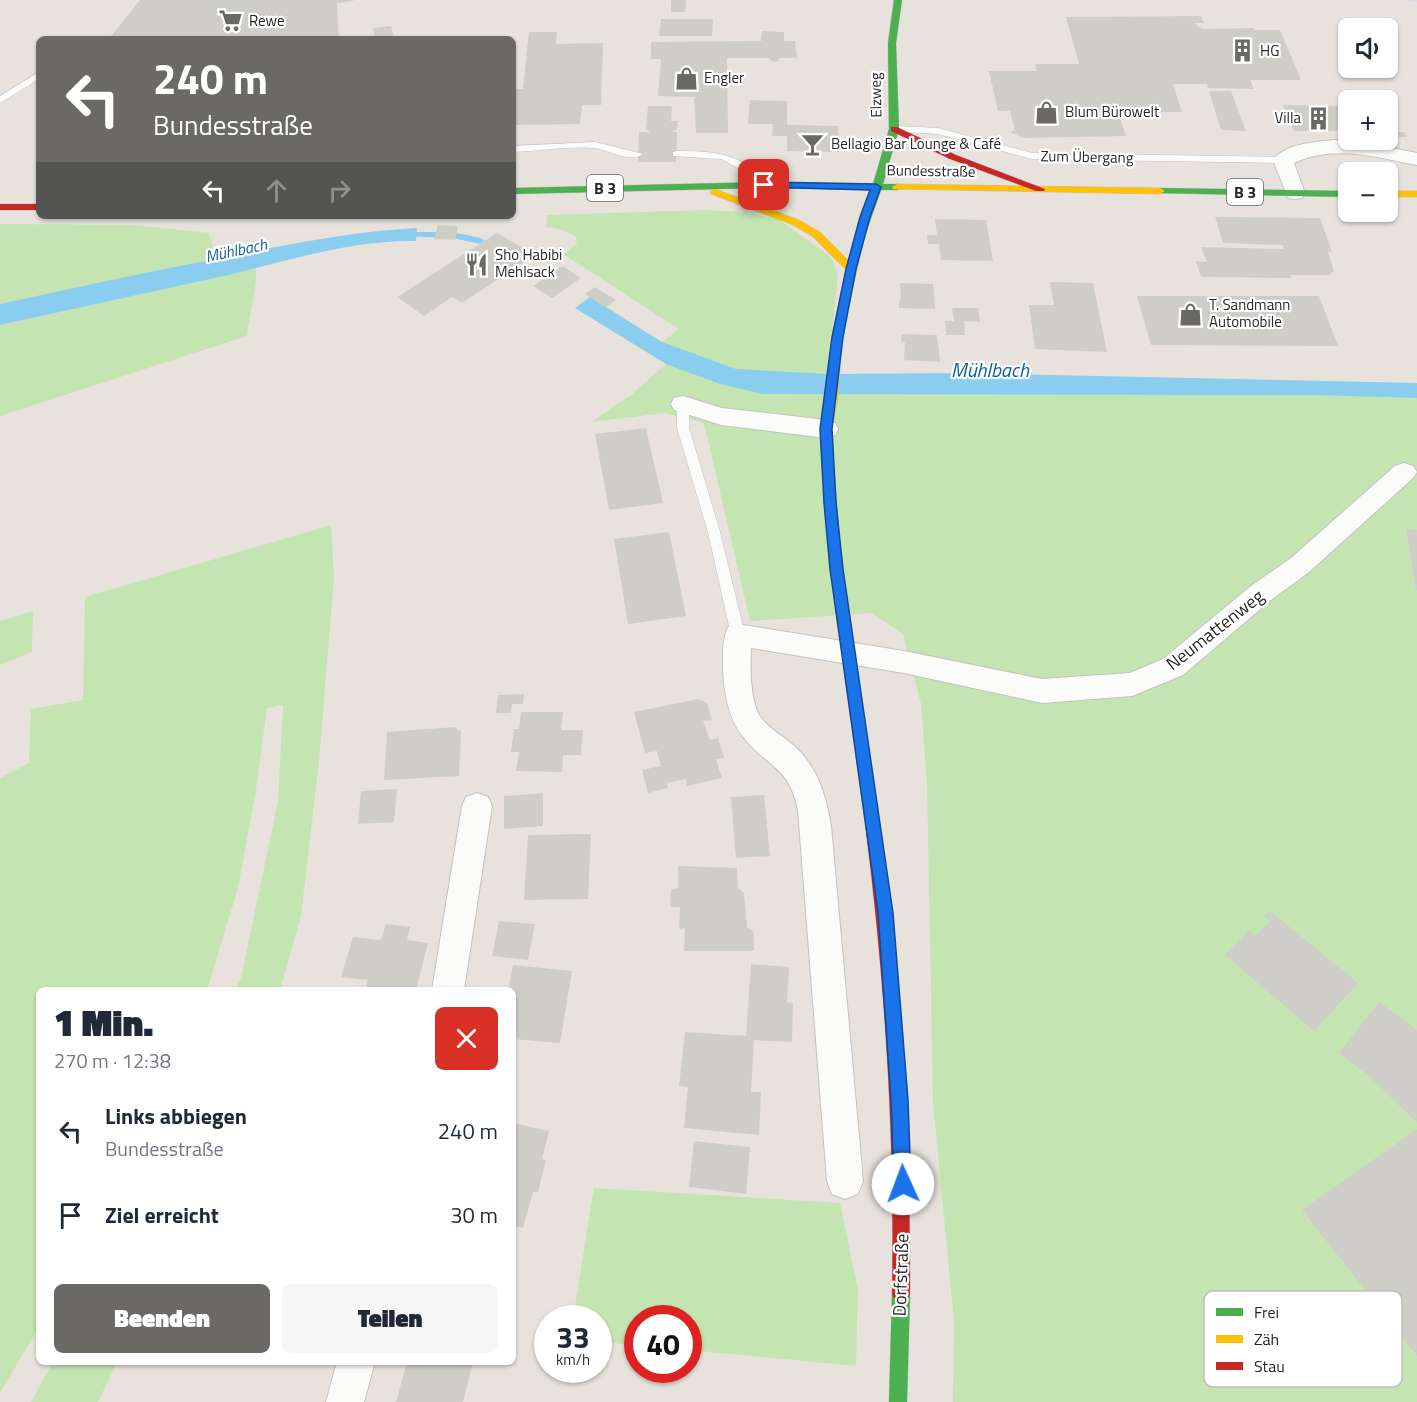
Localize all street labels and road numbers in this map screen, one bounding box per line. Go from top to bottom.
street label: Elzweg [864,72,887,118]
street label: Zum Übergang [1040,144,1134,169]
street label: Bundesstraße [886,158,976,183]
road number: B 3 [587,175,623,201]
road number: B 3 [1227,179,1263,205]
street label: Neumattenweg [1160,583,1270,677]
street label: Dorfstraße [886,1233,915,1317]

